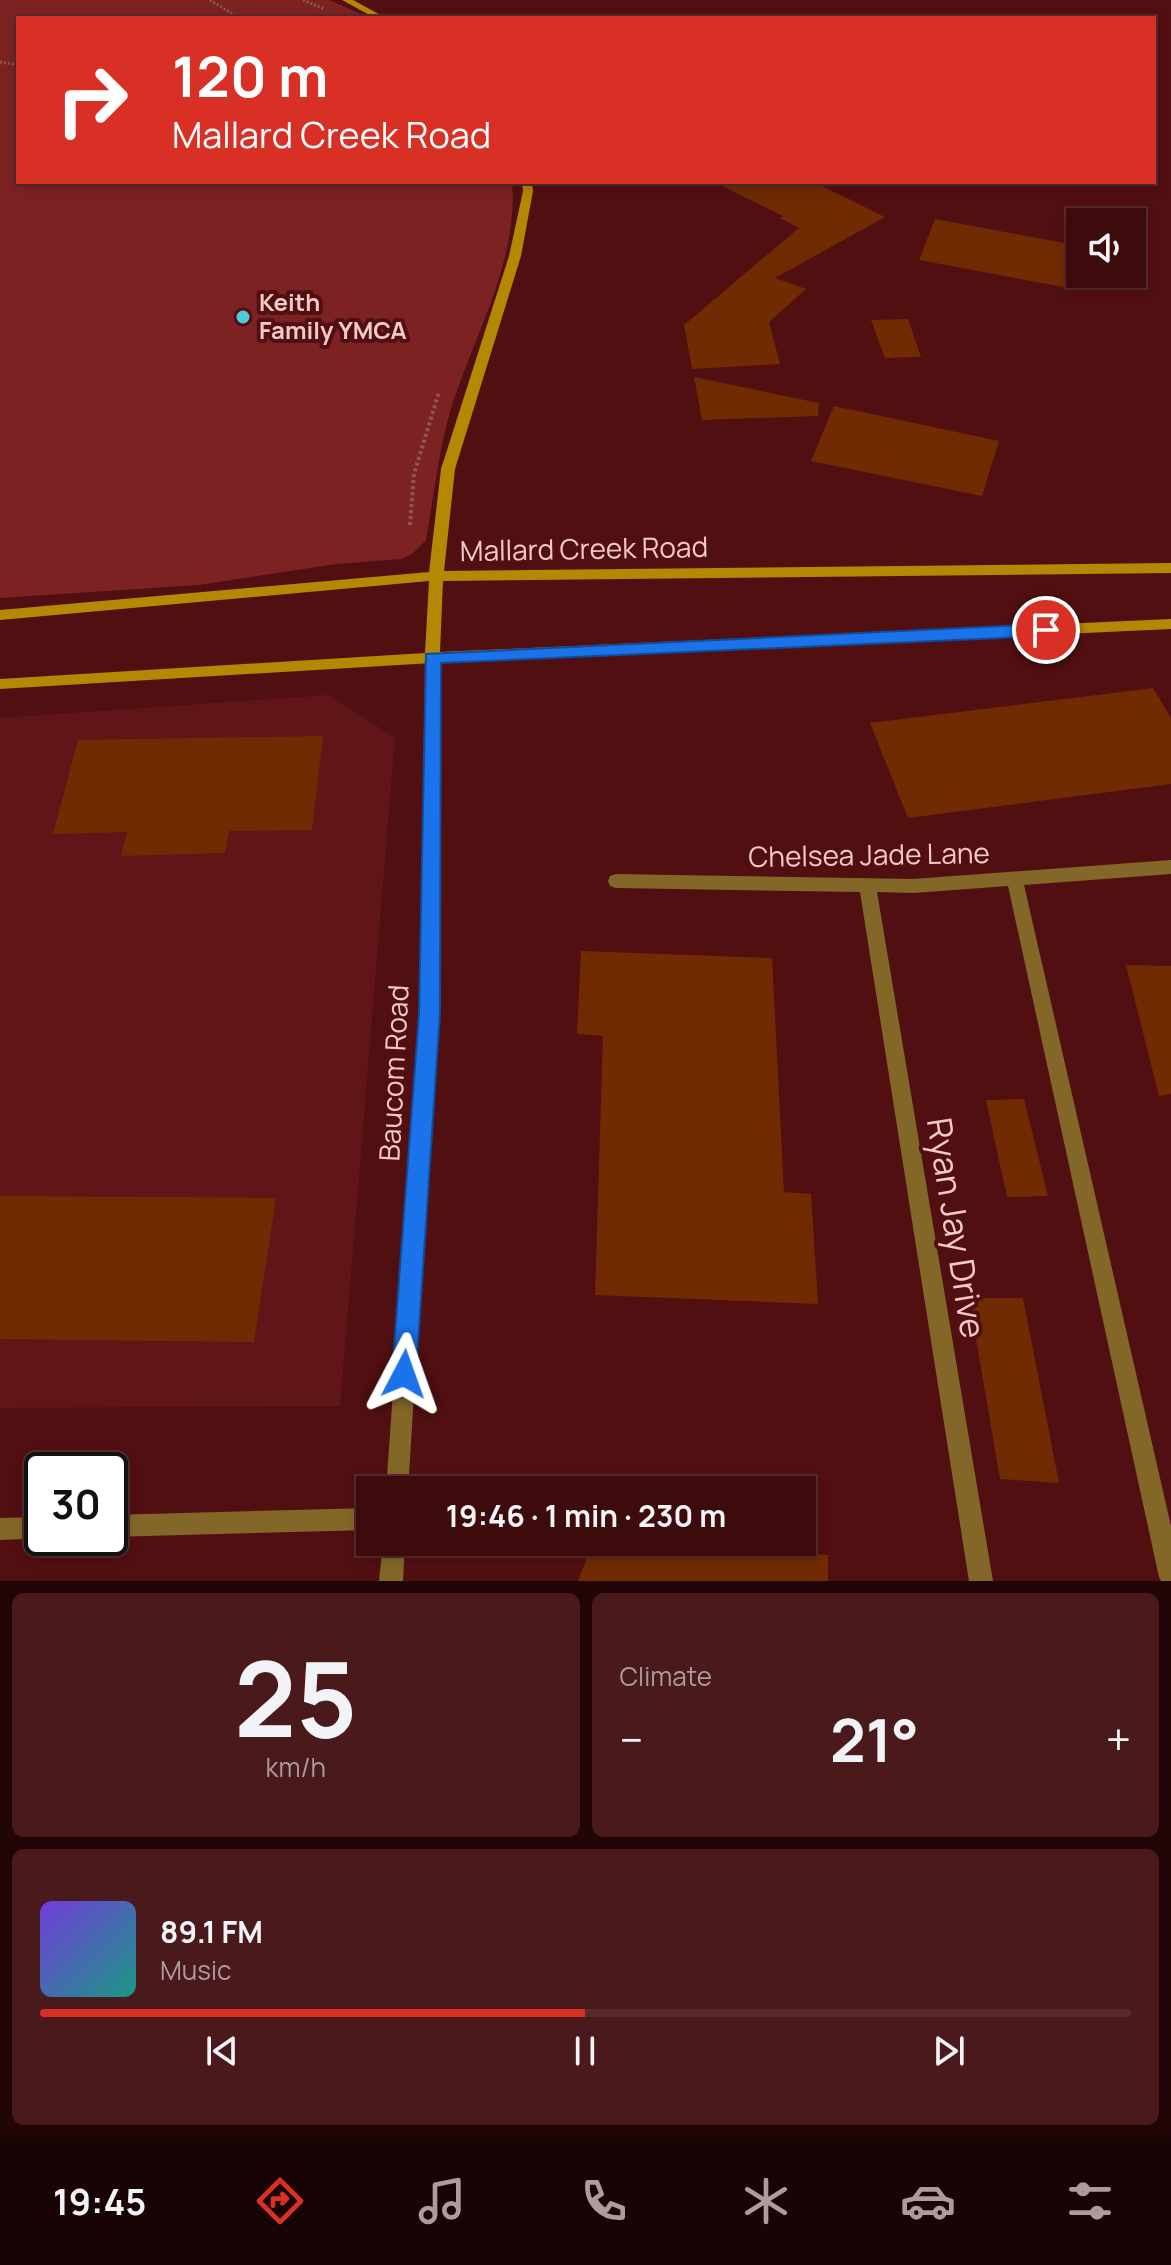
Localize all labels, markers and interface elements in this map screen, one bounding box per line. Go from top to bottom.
text: 120 m [172,37,328,114]
icon: right [40,48,144,152]
text: Mallard Creek Road [172,110,491,159]
map controls [1066,208,1146,288]
button: sound [1066,208,1146,288]
place label: Keith Family YMCA [259,285,407,346]
marker: Keith Family YMCA [234,308,252,326]
street label: Mallard Creek Road [460,527,708,569]
pin [1012,596,1080,664]
icon: arrive [1024,608,1068,652]
street label: Chelsea Jade Lane [748,833,990,875]
street label: Baucom Road [369,984,417,1162]
street label: Ryan Jay Drive [917,1114,997,1341]
position arrow [362,1332,446,1416]
speed limit sign: 30 [24,1452,128,1556]
text: 19:46 · 1 min · 230 m [446,1495,726,1536]
text: 25 [234,1626,357,1768]
text: Climate [620,1658,712,1694]
text: 21° [830,1698,919,1780]
text: − [620,1709,643,1769]
text: + [1106,1709,1131,1769]
text: km/h [266,1749,326,1785]
text: 89.1 FM [160,1911,263,1952]
text: Music [160,1952,231,1988]
icon: previous [200,2029,244,2073]
icon: pause [563,2029,607,2073]
icon: next [927,2029,971,2073]
icon: directions [252,2173,308,2229]
icon: music [414,2173,470,2229]
icon: phone [576,2173,632,2229]
icon: climate [738,2173,794,2229]
icon: car [900,2173,956,2229]
icon: filters [1062,2173,1118,2229]
text: 19:45 [53,2177,146,2226]

